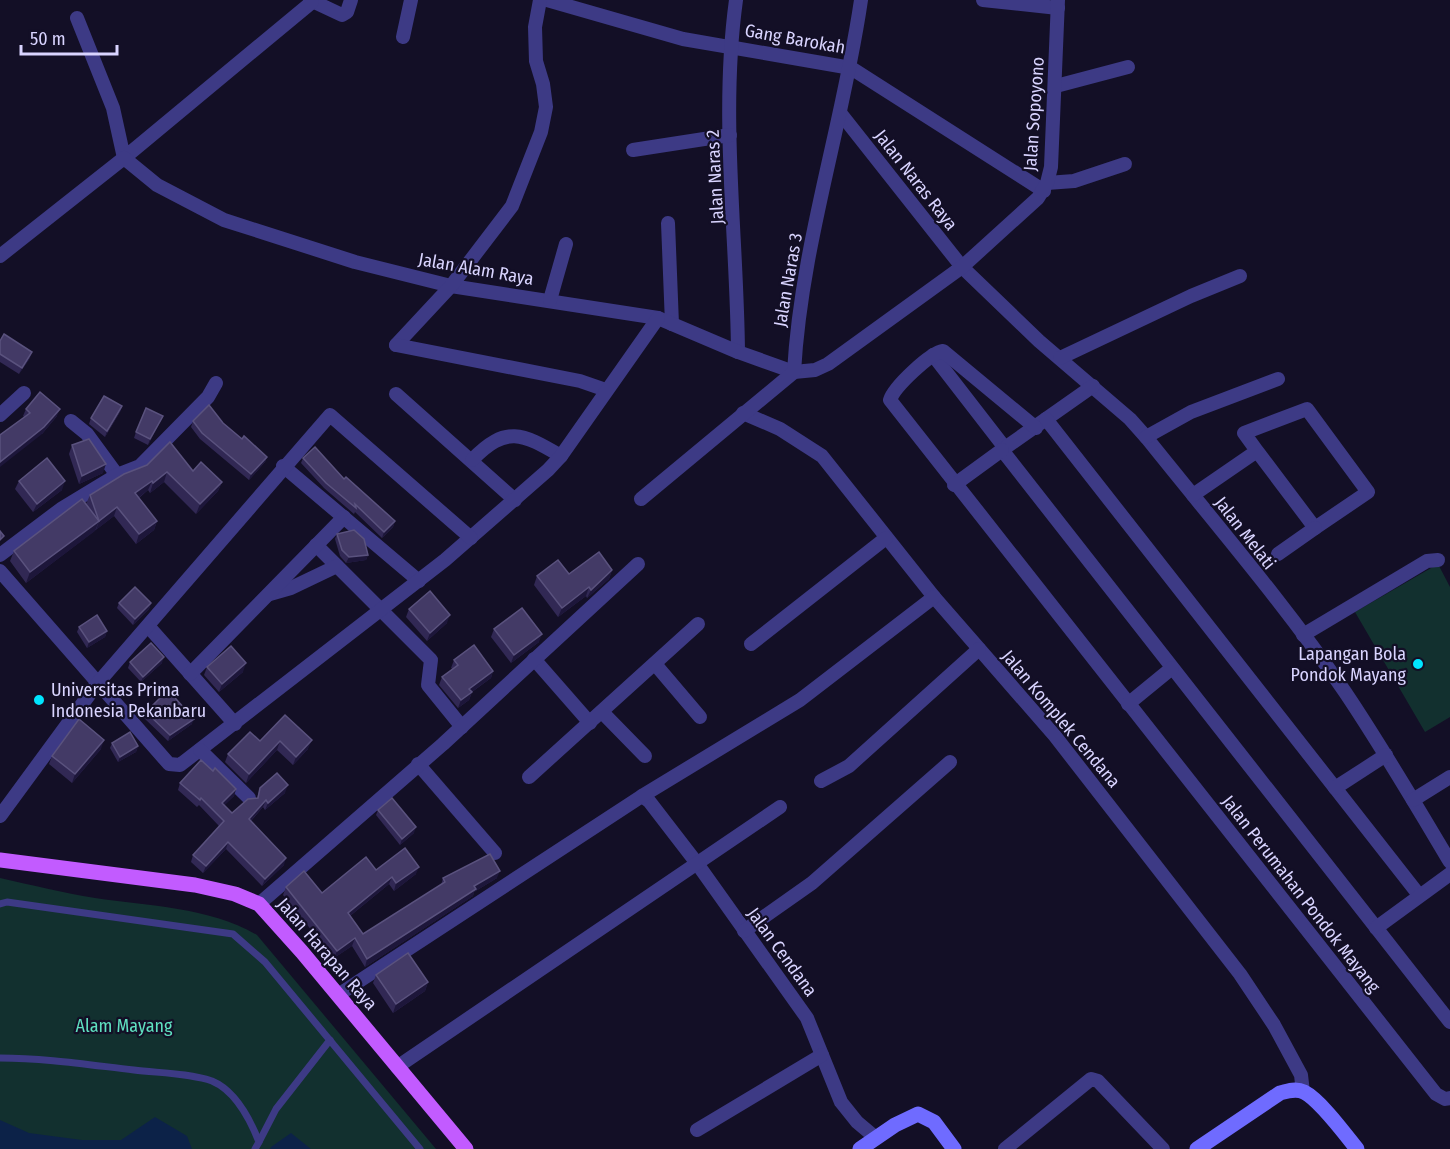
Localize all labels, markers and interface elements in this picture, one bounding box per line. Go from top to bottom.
scale bar [21,18,117,56]
street label: Gang Barokah [743,19,847,59]
text: 50 m [30,28,66,50]
street label: Jalan Sopoyono [1019,56,1049,172]
street label: Jalan Naras Raya [870,125,962,235]
street label: Jalan Naras 2 [702,129,728,225]
street label: Jalan Naras 3 [769,231,807,329]
street label: Jalan Alam Raya [417,248,535,290]
street label: Jalan Melati [1210,492,1280,574]
place label: Lapangan Bola Pondok Mayang [1291,643,1407,686]
street label: Jalan Komplek Cendana [997,646,1125,792]
marker: Lapangan Bola Pondok Mayang [1411,657,1425,671]
place label: Universitas Prima Indonesia Pekanbaru [51,679,206,722]
marker: Universitas Prima Indonesia Pekanbaru [32,693,46,707]
street label: Jalan Perumahan Pondok Mayang [1217,791,1385,997]
street label: Jalan Harapan Raya [272,893,382,1015]
street label: Jalan Cendana [742,903,822,1001]
park label: Alam Mayang [76,1015,173,1037]

